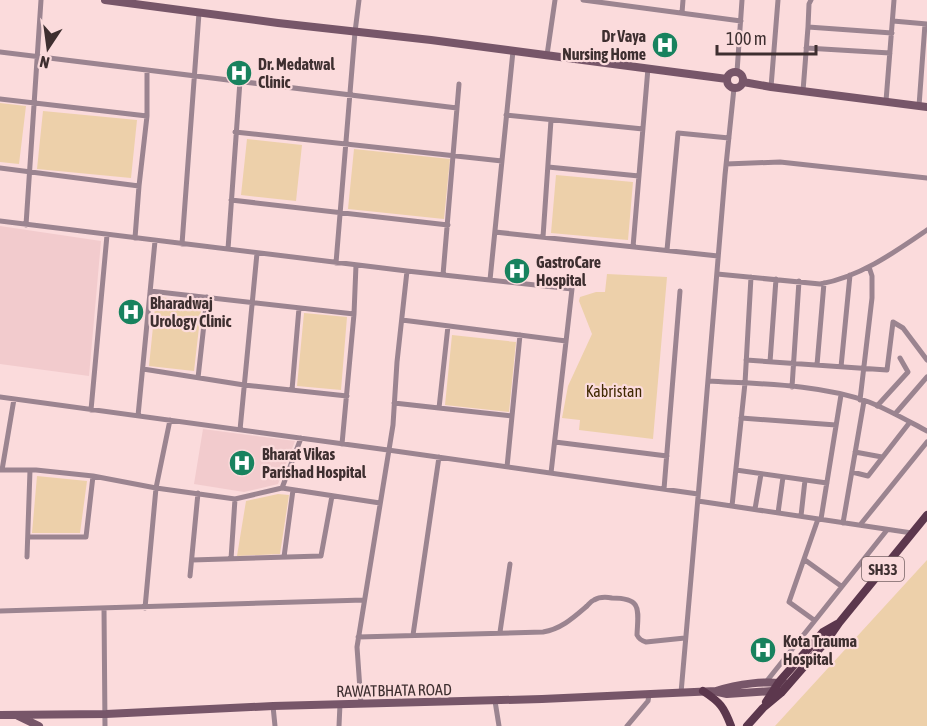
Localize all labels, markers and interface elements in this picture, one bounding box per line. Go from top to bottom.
north arrow [18,18,78,78]
scale bar [717,18,816,56]
place label: Dr Vaya Nursing Home [562,27,646,63]
text: 100 m [726,28,767,49]
hospital icon: Dr Vaya Nursing Home [650,30,680,60]
text: N [38,53,51,72]
place label: Dr. Medatwal Clinic [258,55,335,91]
hospital icon: Dr. Medatwal Clinic [224,58,254,88]
place label: GastroCare Hospital [536,253,601,289]
hospital icon: GastroCare Hospital [502,256,532,286]
place label: Bharadwaj Urology Clinic [150,294,232,330]
hospital icon: Bharadwaj Urology Clinic [116,297,146,327]
park label: Kabristan [586,382,642,400]
place label: Bharat Vikas Parishad Hospital [262,445,367,481]
hospital icon: Bharat Vikas Parishad Hospital [227,448,257,478]
road number: SH33 [862,557,904,581]
place label: Kota Trauma Hospital [783,632,857,668]
hospital icon: Kota Trauma Hospital [748,635,778,665]
street label: RAWATBHATA ROAD [336,680,452,700]

